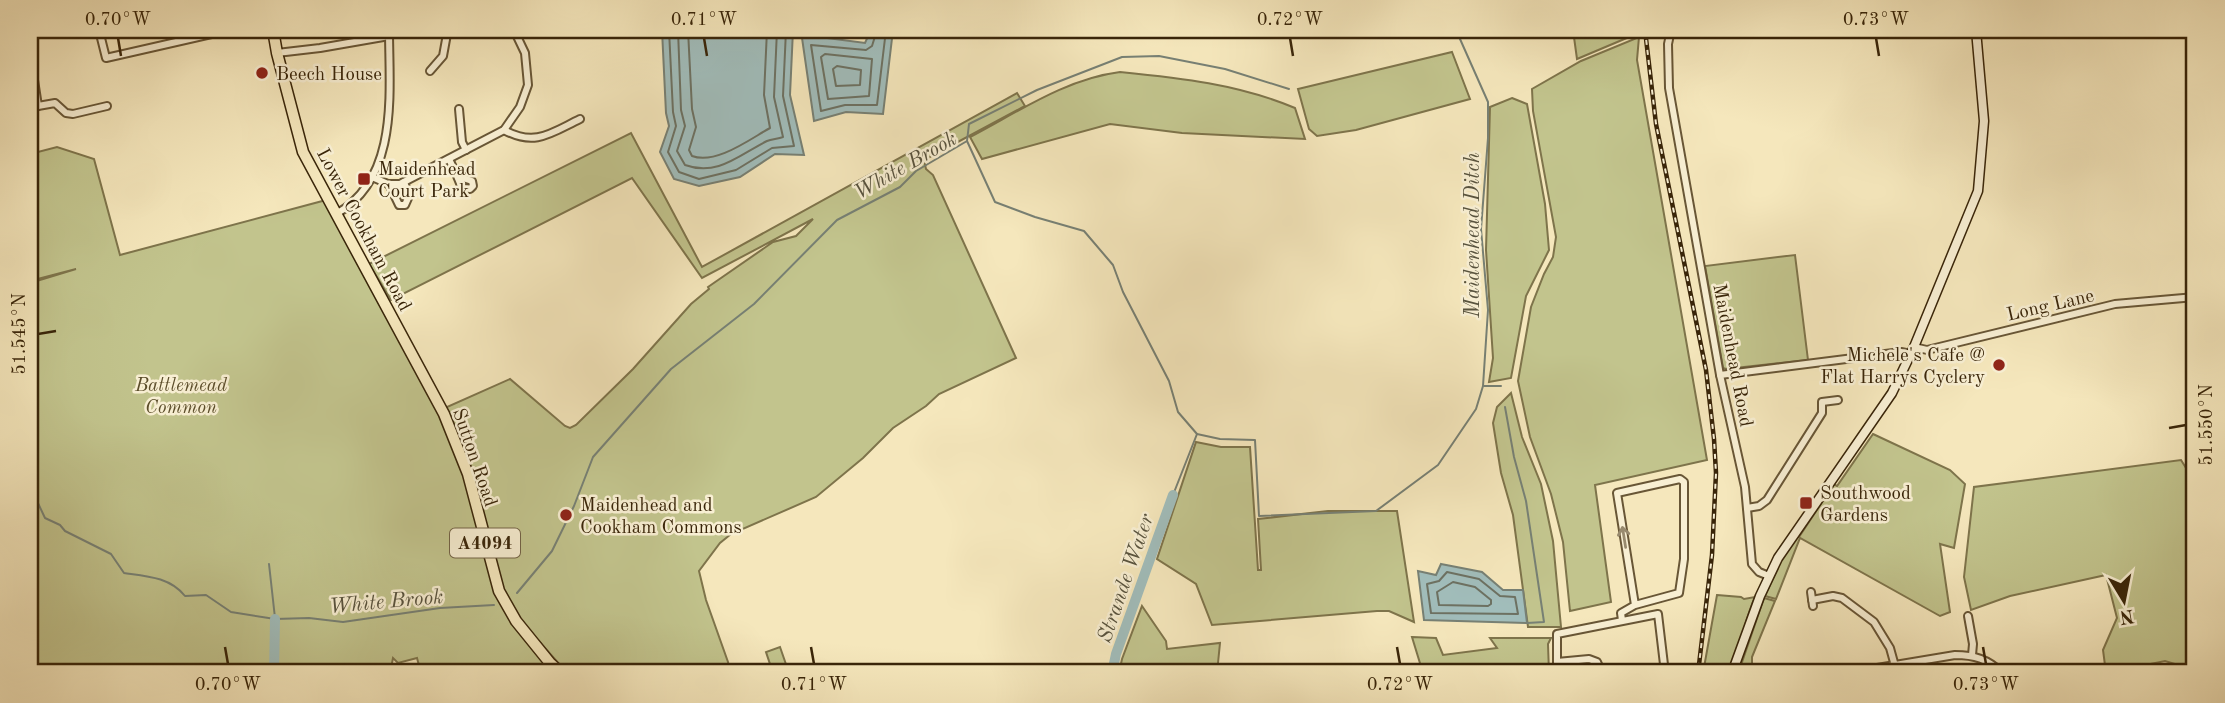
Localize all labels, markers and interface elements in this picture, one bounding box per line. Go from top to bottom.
text: 0.70°W [85,11,151,29]
text: 0.71°W [671,11,737,29]
text: 0.72°W [1257,11,1323,29]
text: 0.73°W [1843,11,1909,29]
marker: Beech House [254,65,270,81]
place label: Beech House [276,66,382,85]
water label: White Brook [851,128,961,204]
street label: Lower Cookham Road [312,146,414,315]
water label: Maidenhead Ditch [1463,152,1484,319]
place label: Maidenhead Court Park [378,161,476,202]
marker: Maidenhead Court Park [356,171,372,187]
street label: Maidenhead Road [1708,282,1755,429]
street label: Long Lane [2005,287,2096,326]
text: 51.545°N [11,293,29,375]
place label: Michele's Cafe @ Flat Harrys Cyclery [1820,347,1985,388]
marker: Michele's Cafe @ Flat Harrys Cyclery [1991,357,2007,373]
park label: Battlemead Common [134,377,228,418]
text: 51.550°N [2198,384,2216,466]
street label: Sutton Road [448,406,499,509]
place label: Southwood Gardens [1820,485,1911,526]
marker: Southwood Gardens [1798,495,1814,511]
place label: Maidenhead and Cookham Commons [580,497,742,538]
marker: Maidenhead and Cookham Commons [558,507,574,523]
water label: Strande Water [1095,511,1159,645]
one-way arrow [1617,526,1630,549]
road number: A4094 [450,528,520,558]
north arrow [2088,566,2158,636]
water label: White Brook [328,587,444,618]
text: N [2117,605,2135,626]
text: 0.70°W [195,676,261,694]
text: 0.71°W [781,676,847,694]
text: 0.72°W [1367,676,1433,694]
text: 0.73°W [1953,676,2019,694]

